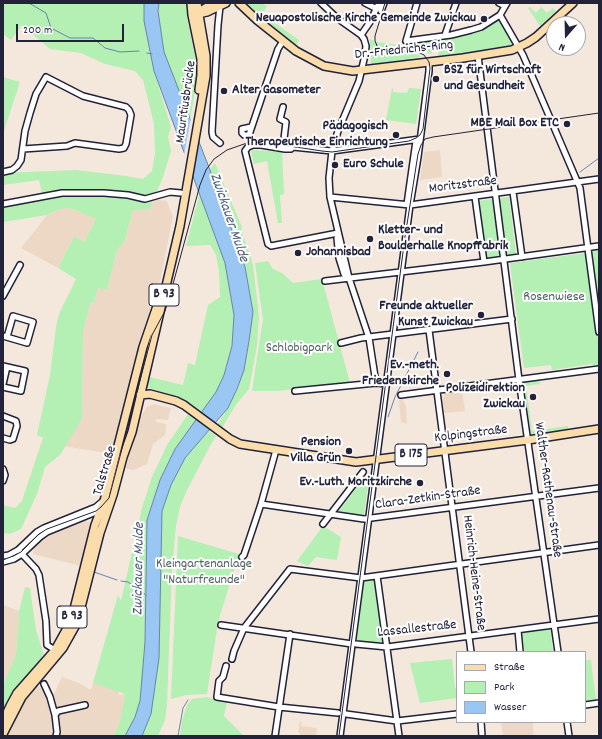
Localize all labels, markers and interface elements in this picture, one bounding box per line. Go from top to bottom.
place label: Neuapostolische Kirche Gemeinde Zwickau [256,11,476,27]
marker: Neuapostolische Kirche Gemeinde Zwickau [479,14,489,24]
scale bar [18,16,126,42]
north arrow [546,16,586,56]
text: 200 m [23,22,52,39]
street label: Dr.-Friedrichs-Ring [354,37,454,65]
text: N [557,38,568,55]
street label: Mauritiusbrücke [173,60,201,144]
place label: BSZ für Wirtschaft und Gesundheit [444,63,541,96]
marker: BSZ für Wirtschaft und Gesundheit [431,74,441,84]
place label: Alter Gasometer [232,83,321,99]
marker: Alter Gasometer [219,86,229,96]
place label: MBE Mail Box ETC [471,116,559,132]
place label: Pädagogisch Therapeutische Einrichtung [245,119,388,152]
marker: MBE Mail Box ETC [562,119,572,129]
marker: Pädagogisch Therapeutische Einrichtung [391,130,401,140]
place label: Euro Schule [343,157,404,173]
marker: Euro Schule [330,160,340,170]
water label: Zwickauer Mulde [204,171,252,265]
street label: Moritzstraße [428,174,498,198]
place label: Kletter- und Boulderhalle Knopffabrik [378,223,508,256]
marker: Kletter- und Boulderhalle Knopffabrik [365,234,375,244]
place label: Johannisbad [306,245,371,261]
marker: Johannisbad [293,248,303,258]
road number: B 93 [149,284,179,306]
park label: Rosenwiese [523,290,585,306]
place label: Freunde aktueller Kunst Zwickau [379,299,473,332]
marker: Freunde aktueller Kunst Zwickau [476,310,486,320]
park label: Schlobigpark [266,341,332,357]
place label: Ev.-meth. Friedenskirche [362,358,439,390]
marker: Ev.-meth. Friedenskirche [442,369,452,379]
place label: Polizeidirektion Zwickau [446,381,525,414]
marker: Polizeidirektion Zwickau [528,392,538,402]
street label: Walther-Rathenau-Straße [529,421,565,559]
street label: Kolpingstraße [434,422,508,448]
place label: Pension Villa Grün [291,435,341,468]
street label: Talstraße [90,444,122,498]
road number: B 175 [395,444,427,466]
marker: Pension Villa Grün [344,446,354,456]
place label: Ev.-Luth. Moritzkirche [299,475,412,491]
marker: Ev.-Luth. Moritzkirche [415,478,425,488]
street label: Clara-Zetkin-Straße [374,483,482,515]
street label: Heinrich-Heine-Straße [458,514,488,632]
water label: Zwickauer Mulde [130,522,150,616]
park label: Kleingartenanlage "Naturfreunde" [156,557,252,590]
road number: B 93 [57,606,87,628]
street label: Lassallestraße [377,618,457,642]
legend [456,651,586,723]
text: Straße [494,659,525,676]
text: Park [494,679,514,696]
text: Wasser [494,699,526,716]

